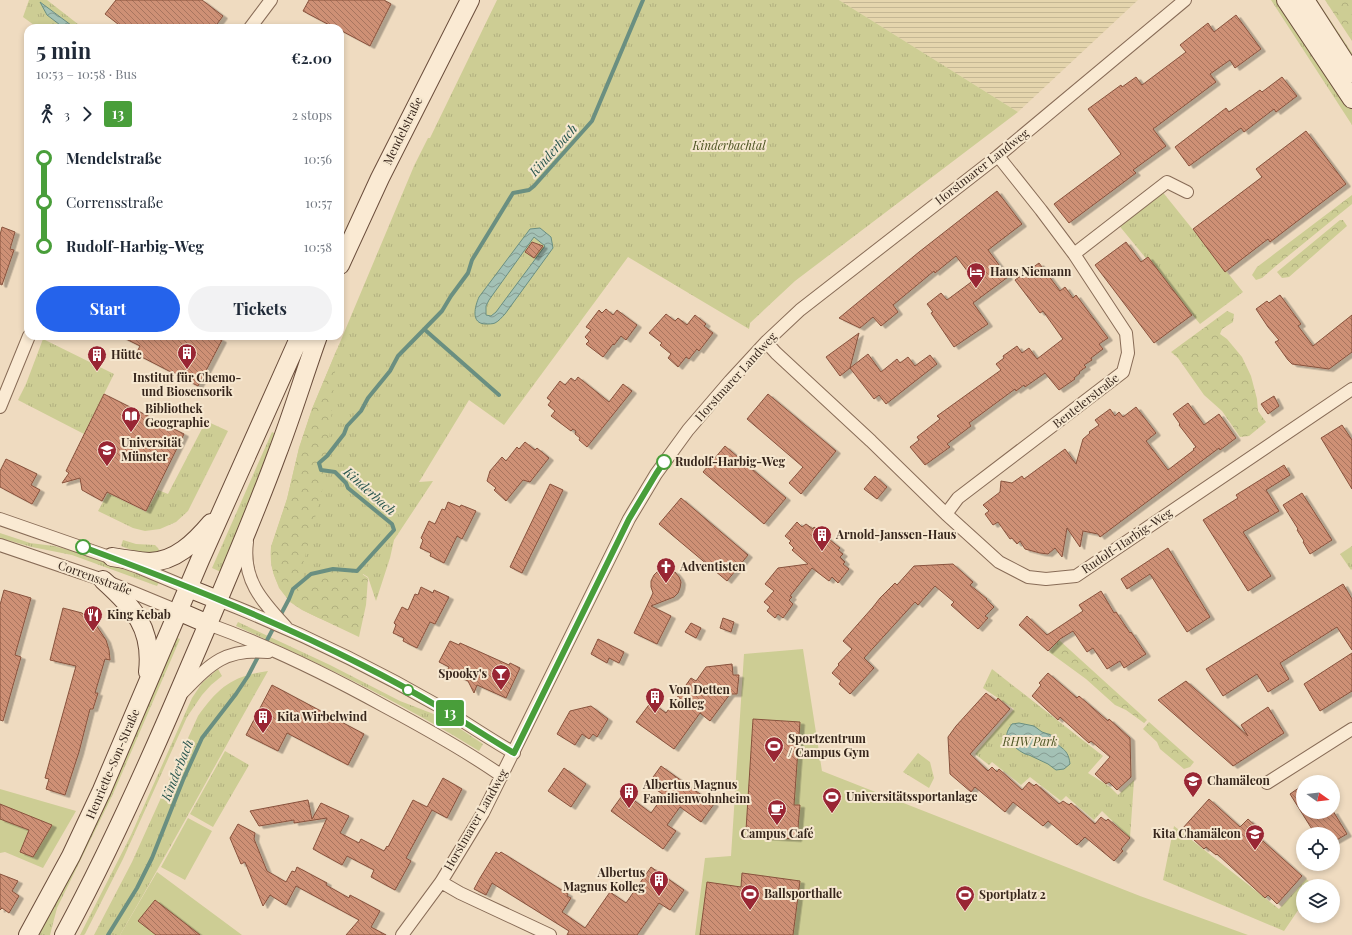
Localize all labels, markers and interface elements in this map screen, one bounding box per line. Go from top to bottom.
text: 5 min [36,35,91,65]
text: €2.00 [291,48,332,68]
text: 10:53 – 10:58 · Bus [36,65,137,82]
street label: Mendelstraße [379,94,426,167]
icon: walk [36,103,58,125]
icon: forward [76,103,98,125]
text: 13 [112,104,124,123]
text: 3 [64,106,70,123]
text: 2 stops [292,106,332,123]
water label: Kinderbach [524,120,580,180]
street label: Horstmarer Landweg [931,124,1032,208]
park label: Kinderbachtal [691,137,766,153]
text: Mendelstraße [66,148,162,168]
text: 10:56 [304,150,332,167]
text: Corrensstraße [66,192,163,212]
text: 10:57 [305,194,332,211]
text: Rudolf-Harbig-Weg [66,236,204,256]
text: 10:58 [304,238,332,255]
hotel icon: Haus Niemann [965,261,987,289]
place label: Haus Niemann [990,263,1072,279]
button: Start [36,286,180,332]
button: Tickets [188,286,332,332]
street label: Horstmarer Landweg [691,328,780,424]
building icon: Institut für Chemo- und Biosensorik [176,342,198,370]
building icon: Hütte [86,344,108,372]
place label: Hütte [111,346,142,362]
place label: Institut für Chemo- und Biosensorik [133,369,242,399]
street label: Bentelerstraße [1049,369,1122,431]
place label: Bibliothek Geographie [145,400,209,430]
library icon: Bibliothek Geographie [120,405,142,433]
place label: Universität Münster [121,434,182,464]
school or university icon: Universität Münster [96,439,118,467]
place label: Rudolf-Harbig-Weg [675,453,786,469]
marker: Rudolf-Harbig-Weg [656,454,672,470]
water label: Kinderbach [340,462,400,518]
street label: Rudolf-Harbig-Weg [1078,503,1176,577]
building icon: Arnold-Janssen-Haus [811,524,833,552]
place label: Arnold-Janssen-Haus [835,526,957,542]
unlabelled marker [75,539,91,555]
street label: Corrensstraße [56,556,135,598]
church icon: Adventisten [655,556,677,584]
place label: Adventisten [679,558,746,574]
restaurant icon: King Kebab [82,604,104,632]
place label: King Kebab [107,606,171,622]
bar icon: Spooky's [490,663,512,691]
place label: Spooky's [438,665,487,681]
place label: Von Detten Kolleg [668,681,731,711]
unlabelled marker [402,684,414,696]
building icon: Von Detten Kolleg [644,686,666,714]
line badge: 13 [432,700,468,726]
text: 13 [444,703,456,722]
street label: Henriette-Son-Straße [82,706,143,821]
building icon: Kita Wirbelwind [252,706,274,734]
place label: Kita Wirbelwind [277,708,367,724]
place label: Sportzentrum / Campus Gym [788,730,870,760]
park label: RHW Park [1002,733,1057,749]
sports icon: Sportzentrum / Campus Gym [763,735,785,763]
water label: Kinderbach [156,737,196,804]
street label: Horstmarer Landweg [439,765,511,873]
school or university icon: Chamäleon [1182,770,1204,798]
place label: Chamäleon [1207,772,1270,788]
north arrow [1296,775,1340,819]
map controls [1296,775,1340,923]
place label: Albertus Magnus Familienwohnheim [642,776,750,806]
building icon: Albertus Magnus Familienwohnheim [618,781,640,809]
sports icon: Universitätssportanlage [821,786,843,814]
place label: Universitätssportanlage [846,788,978,804]
cafe icon: Campus Café [766,798,788,826]
school or university icon: Kita Chamäleon [1244,823,1266,851]
place label: Campus Café [740,825,814,841]
place label: Kita Chamäleon [1153,825,1242,841]
button: locate [1296,827,1340,871]
place label: Albertus Magnus Kolleg [563,864,645,894]
building icon: Albertus Magnus Kolleg [648,869,670,897]
button: layers [1296,879,1340,923]
sports icon: Ballsporthalle [739,883,761,911]
sports icon: Sportplatz 2 [954,884,976,912]
place label: Ballsporthalle [764,885,842,901]
place label: Sportplatz 2 [979,886,1046,902]

